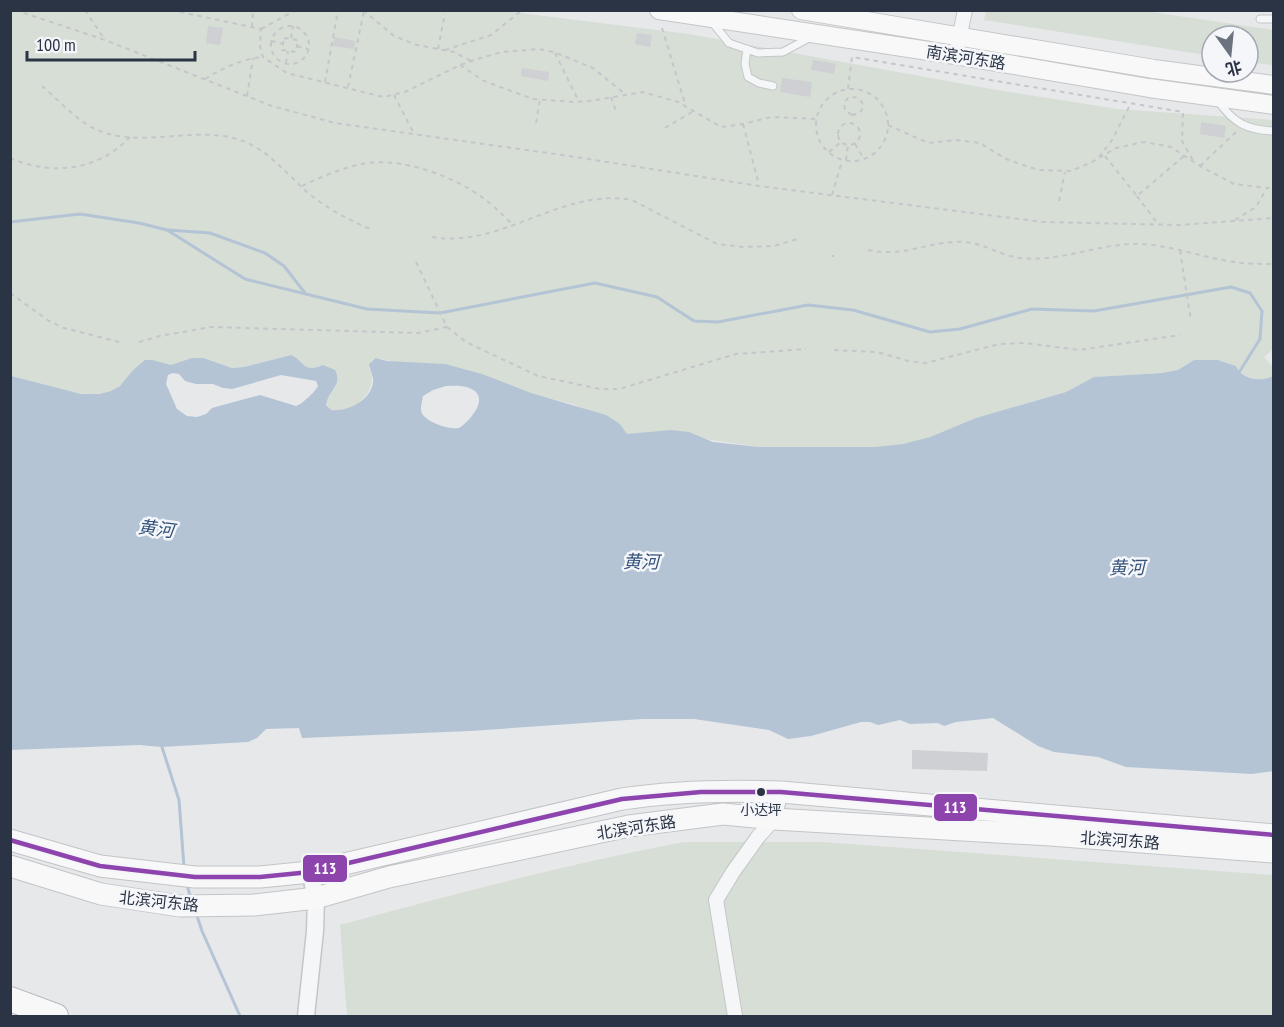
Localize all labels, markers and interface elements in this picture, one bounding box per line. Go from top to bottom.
scale bar [27,24,195,62]
north arrow [1200,24,1260,84]
text: 100 m [36,33,76,56]
street label: 南滨河东路 [925,41,1007,73]
text: 北 [1224,57,1244,80]
water label: 黄河 [137,515,178,542]
water label: 黄河 [623,550,662,573]
water label: 黄河 [1109,556,1148,579]
marker: 小达坪 [755,786,767,798]
line badge: 113 [933,793,978,822]
text: 113 [944,797,966,817]
place label: 小达坪 [740,801,782,819]
street label: 北滨河东路 [595,811,677,843]
street label: 北滨河东路 [1079,827,1161,853]
line badge: 113 [302,854,348,883]
text: 113 [314,858,336,878]
street label: 北滨河东路 [118,887,200,915]

